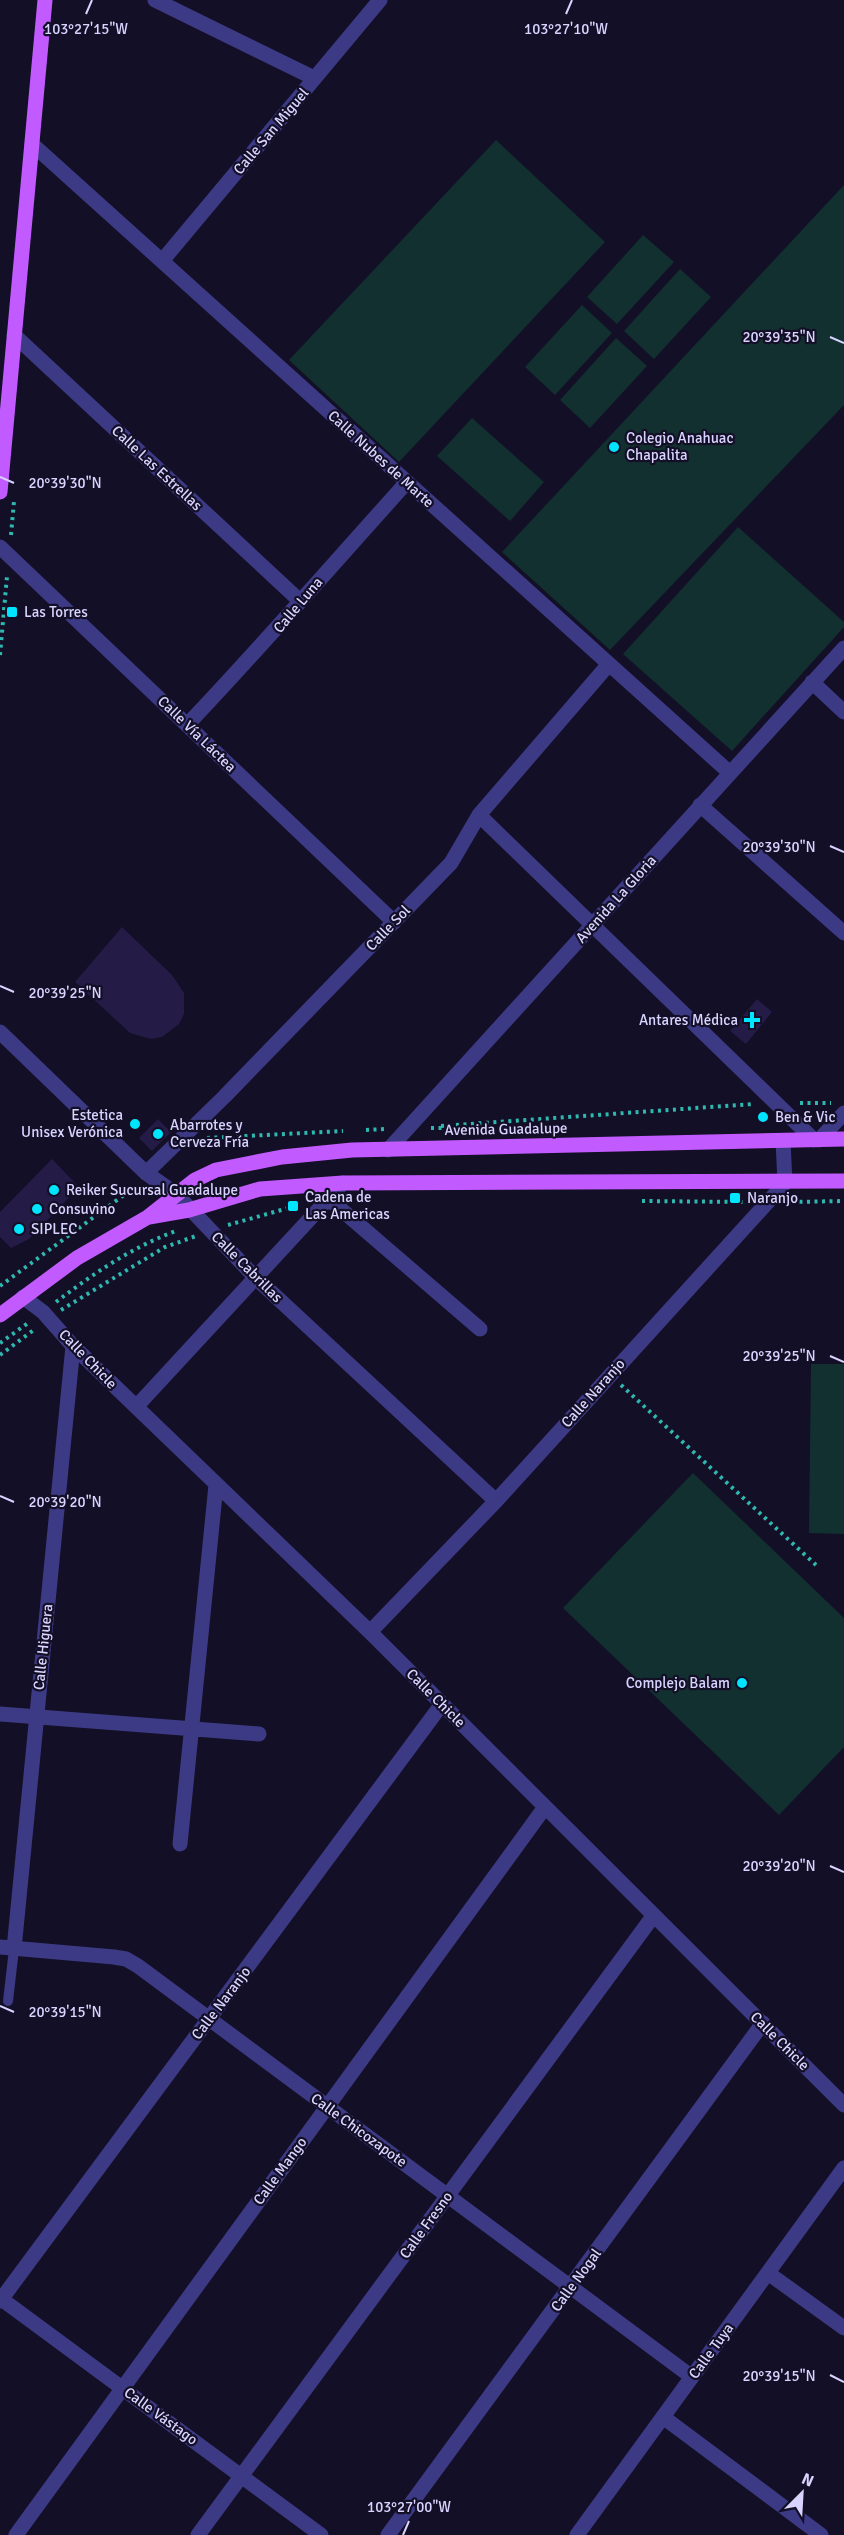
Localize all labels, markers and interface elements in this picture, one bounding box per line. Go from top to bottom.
text: 103°27'15"W [44,20,128,38]
text: 103°27'10"W [524,20,608,38]
street label: Calle San Miguel [230,84,312,178]
text: 20°39'35"N [742,328,816,346]
street label: Calle Nubes de Marte [324,407,438,511]
street label: Calle Las Estrellas [108,422,206,515]
place label: Colegio Anahuac Chapalita [626,429,734,464]
marker: Colegio Anahuac Chapalita [607,440,621,454]
text: 20°39'30"N [28,474,102,492]
street label: Calle Luna [269,573,327,637]
place label: Las Torres [24,603,88,621]
marker: Las Torres [5,605,19,619]
street label: Calle Vía Láctea [154,692,240,776]
text: 20°39'30"N [742,838,816,856]
street label: Avenida La Gloria [572,851,660,947]
street label: Calle Sol [362,901,414,955]
text: 20°39'25"N [28,984,102,1002]
place label: Antares Médica [639,1011,738,1029]
marker: Antares Médica [743,1011,761,1029]
place label: Estetica Unisex Verónica [21,1106,123,1141]
place label: Ben & Vic [775,1108,835,1126]
marker: Ben & Vic [756,1110,770,1124]
place label: Abarrotes y Cerveza Fría [170,1116,249,1151]
marker: Estetica Unisex Verónica [128,1117,142,1131]
street label: Avenida Guadalupe [444,1119,568,1139]
marker: Abarrotes y Cerveza Fría [151,1127,165,1141]
place label: Reiker Sucursal Guadalupe [66,1181,238,1199]
marker: Reiker Sucursal Guadalupe [47,1183,61,1197]
place label: Cadena de Las Americas [305,1188,390,1223]
place label: Naranjo [747,1189,798,1207]
marker: Naranjo [728,1191,742,1205]
marker: Cadena de Las Americas [286,1199,300,1213]
place label: Consuvino [49,1200,116,1218]
marker: Consuvino [30,1202,44,1216]
place label: SIPLEC [31,1220,77,1238]
marker: SIPLEC [12,1222,26,1236]
street label: Calle Cabrillas [208,1228,287,1307]
street label: Calle Chicle [55,1325,121,1393]
text: 20°39'25"N [742,1347,816,1365]
street label: Calle Naranjo [557,1355,629,1431]
text: 20°39'20"N [28,1493,102,1511]
street label: Calle Higuera [30,1603,56,1691]
street label: Calle Chicle [403,1665,469,1731]
place label: Complejo Balam [626,1674,730,1692]
marker: Complejo Balam [735,1676,749,1690]
text: 20°39'20"N [742,1857,816,1875]
street label: Calle Naranjo [188,1963,254,2043]
text: 20°39'15"N [28,2003,102,2021]
street label: Calle Chicle [747,2008,813,2074]
street label: Calle Chicozapote [308,2089,410,2171]
street label: Calle Mango [249,2133,311,2208]
street label: Calle Fresno [396,2188,457,2262]
street label: Calle Nogal [547,2245,605,2315]
street label: Calle Tuya [685,2320,737,2382]
text: 20°39'15"N [742,2367,816,2385]
street label: Calle Vástago [121,2383,201,2449]
north arrow [772,2463,832,2523]
text: N [799,2469,817,2492]
text: 103°27'00"W [367,2498,451,2516]

